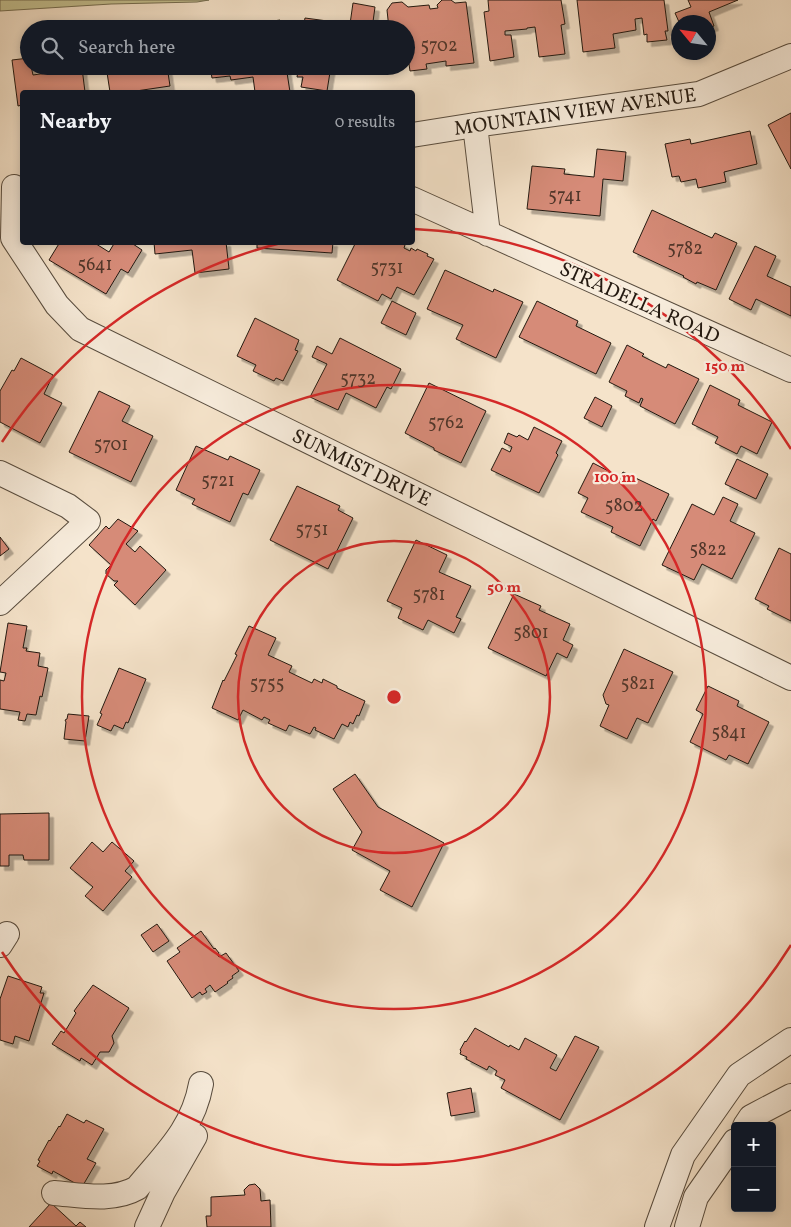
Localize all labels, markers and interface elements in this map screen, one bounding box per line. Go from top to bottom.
north arrow [671,15,716,60]
search box [20,20,415,75]
icon: search [38,34,66,62]
house number: 5702 [420,34,458,59]
text: Search here [78,35,175,61]
street label: MOUNTAIN VIEW AVENUE [452,82,698,144]
text: Nearby [40,108,111,137]
text: 0 results [335,112,395,134]
house number: 5741 [548,184,582,209]
house number: 5782 [667,237,703,262]
house number: 5641 [78,253,112,278]
house number: 5731 [370,256,404,281]
street label: STRADELLA ROAD [555,256,724,352]
text: 150 m [705,357,745,378]
house number: 5732 [340,367,376,392]
house number: 5762 [428,411,464,436]
street label: SUNMIST DRIVE [287,423,435,515]
house number: 5701 [94,433,128,458]
text: 100 m [594,468,637,489]
house number: 5721 [201,469,235,494]
house number: 5802 [605,494,643,519]
house number: 5751 [295,518,329,543]
house number: 5822 [689,538,727,563]
text: 50 m [487,578,521,599]
house number: 5781 [413,583,445,608]
house number: 5801 [513,621,549,646]
house number: 5755 [250,672,284,697]
house number: 5821 [621,672,655,697]
centre of rings [385,688,403,706]
house number: 5841 [712,721,747,746]
map controls [731,1122,776,1212]
button: + [731,1122,776,1167]
button: − [731,1167,776,1212]

